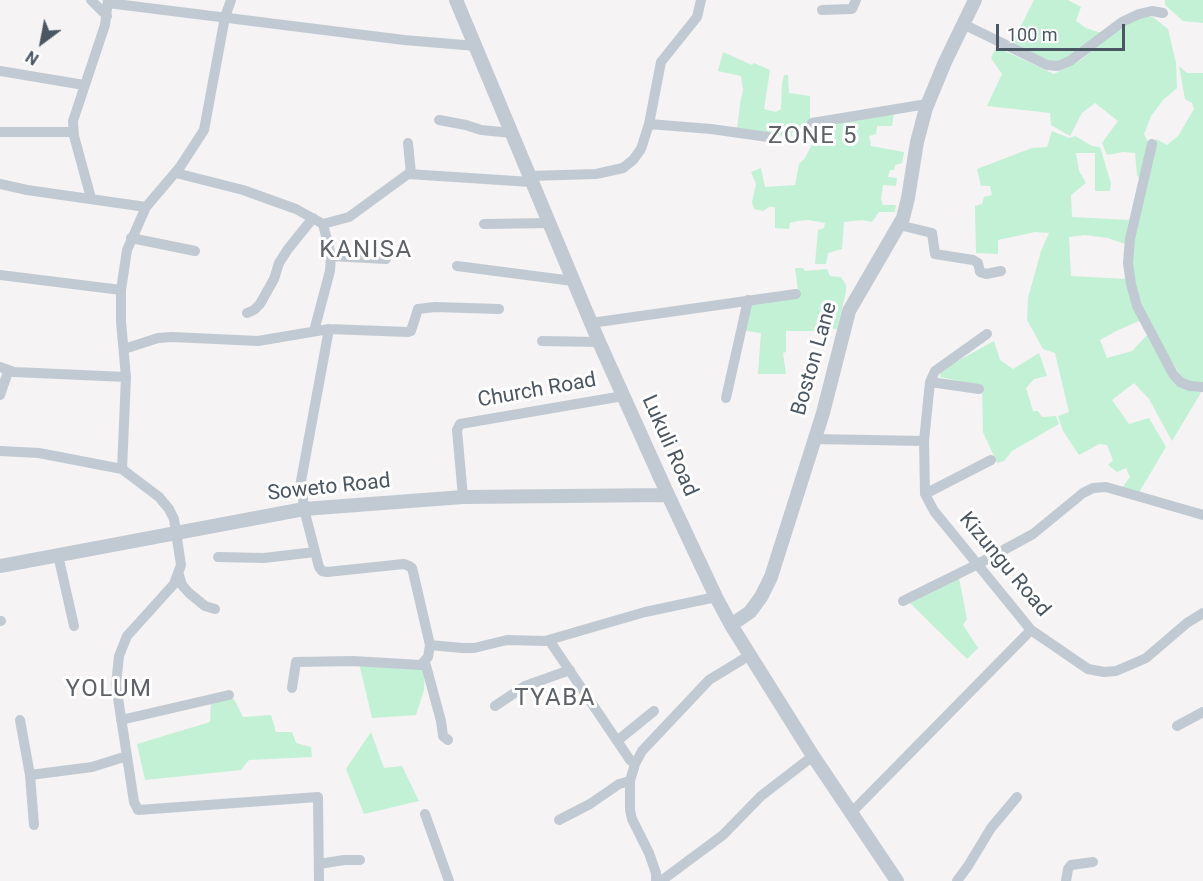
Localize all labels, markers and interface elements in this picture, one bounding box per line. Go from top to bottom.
north arrow [12,12,72,72]
scale bar [999,12,1128,50]
text: 100 m [1007,24,1058,45]
text: N [22,47,42,69]
district label: ZONE 5 [768,123,858,151]
district label: KANISA [319,237,413,265]
street label: Boston Lane [787,299,843,419]
street label: Church Road [476,368,598,414]
street label: Lukuli Road [635,391,703,501]
street label: Soweto Road [266,469,392,507]
street label: Kizungu Road [953,508,1055,622]
district label: YOLUM [66,676,152,704]
district label: TYABA [514,685,596,713]

